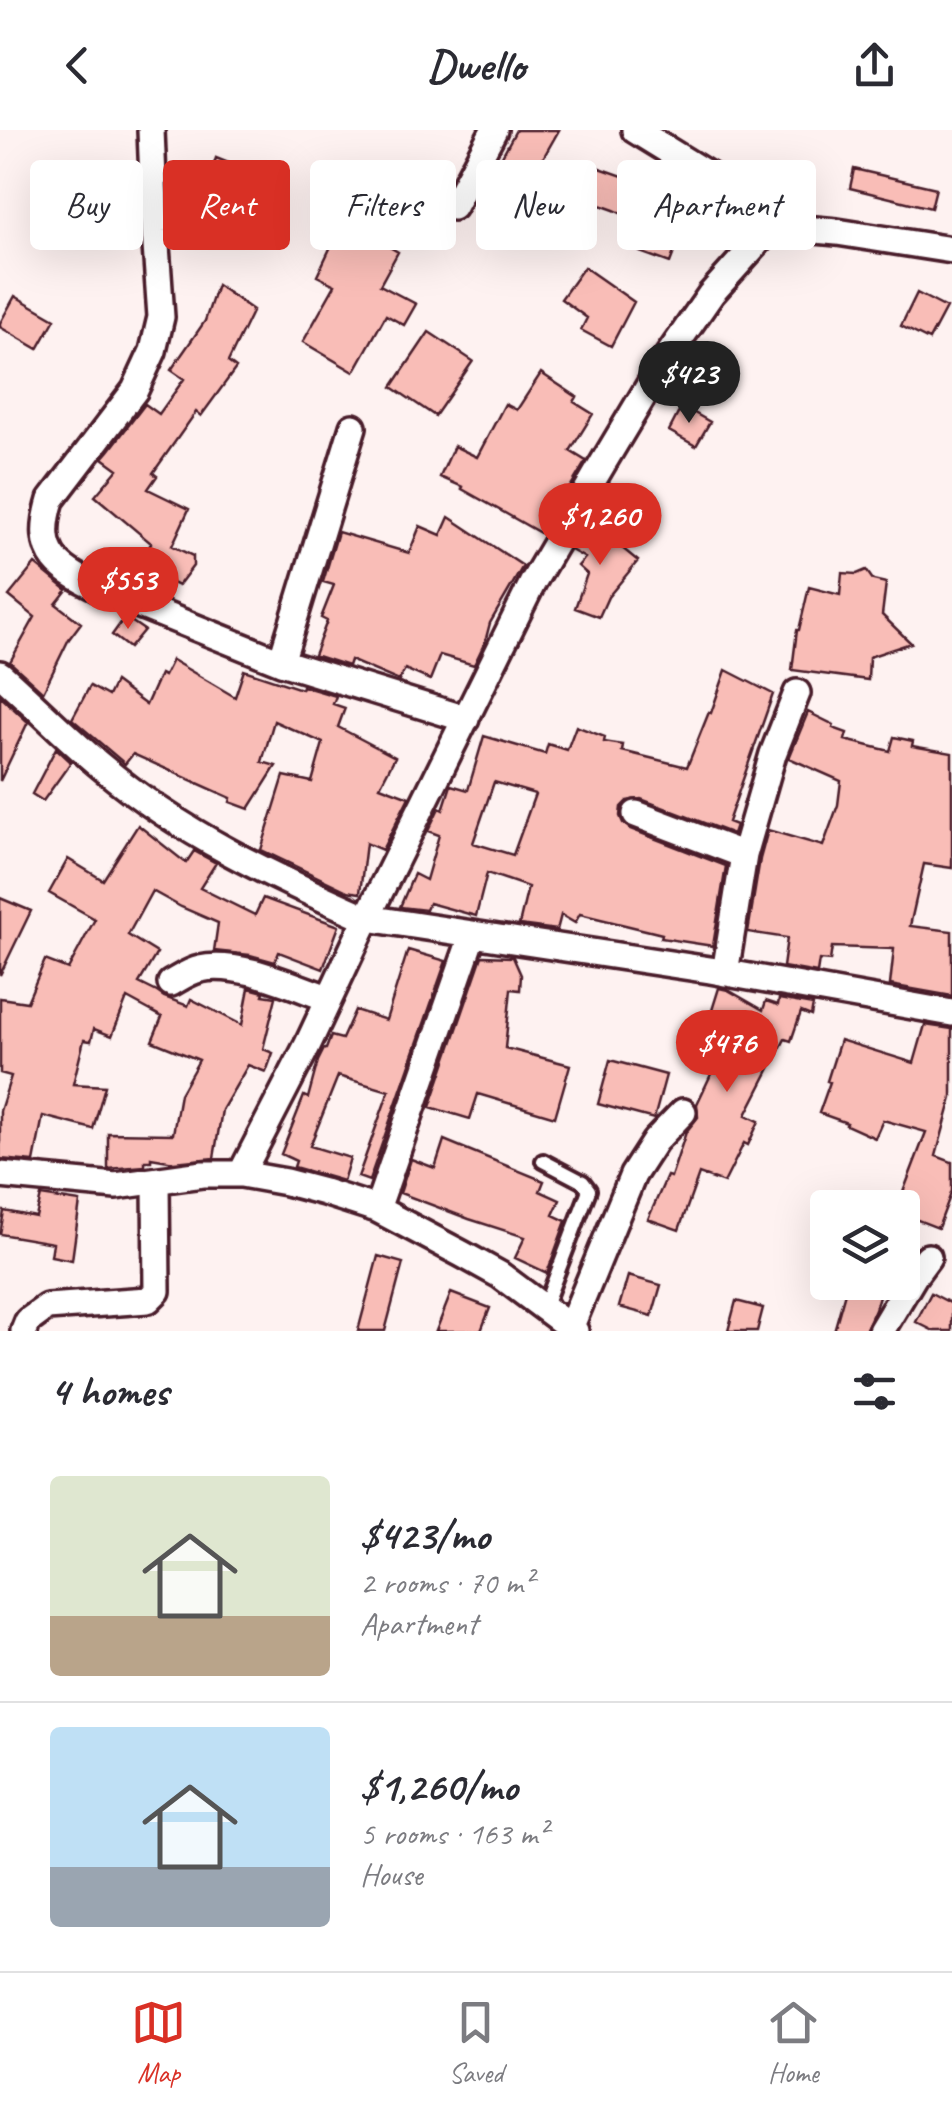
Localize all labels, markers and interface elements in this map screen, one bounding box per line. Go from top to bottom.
text: Dwello [427,37,525,94]
icon: back [50,38,105,93]
icon: share [847,38,902,93]
chip: Buy [30,160,143,250]
chip: Rent [163,160,290,250]
chip: Filters [310,160,456,250]
chip: New [476,160,597,250]
chip: Apartment [617,160,816,250]
pin: $423 [630,341,748,426]
text: $423 [660,353,718,394]
pin: $1,260 [519,483,681,568]
text: $1,260 [560,495,640,536]
pin: $553 [69,547,187,632]
text: $553 [100,559,156,600]
pin: $476 [668,1010,786,1095]
text: $476 [698,1022,756,1063]
map controls [810,1190,920,1300]
button: layers [810,1190,920,1300]
icon: filters [847,1364,902,1419]
text: 4 homes [50,1365,169,1418]
text: $423/mo [360,1509,489,1562]
icon: home [130,1516,250,1636]
text: 2 rooms · 70 m² [360,1562,533,1603]
text: Apartment [360,1603,478,1644]
text: $1,260/mo [360,1760,518,1813]
icon: home [130,1767,250,1887]
text: 5 rooms · 163 m² [360,1813,547,1854]
text: House [360,1854,422,1895]
tab: Map [131,1995,186,2090]
tab: Saved [448,1995,503,2090]
tab: Home [766,1995,821,2090]

